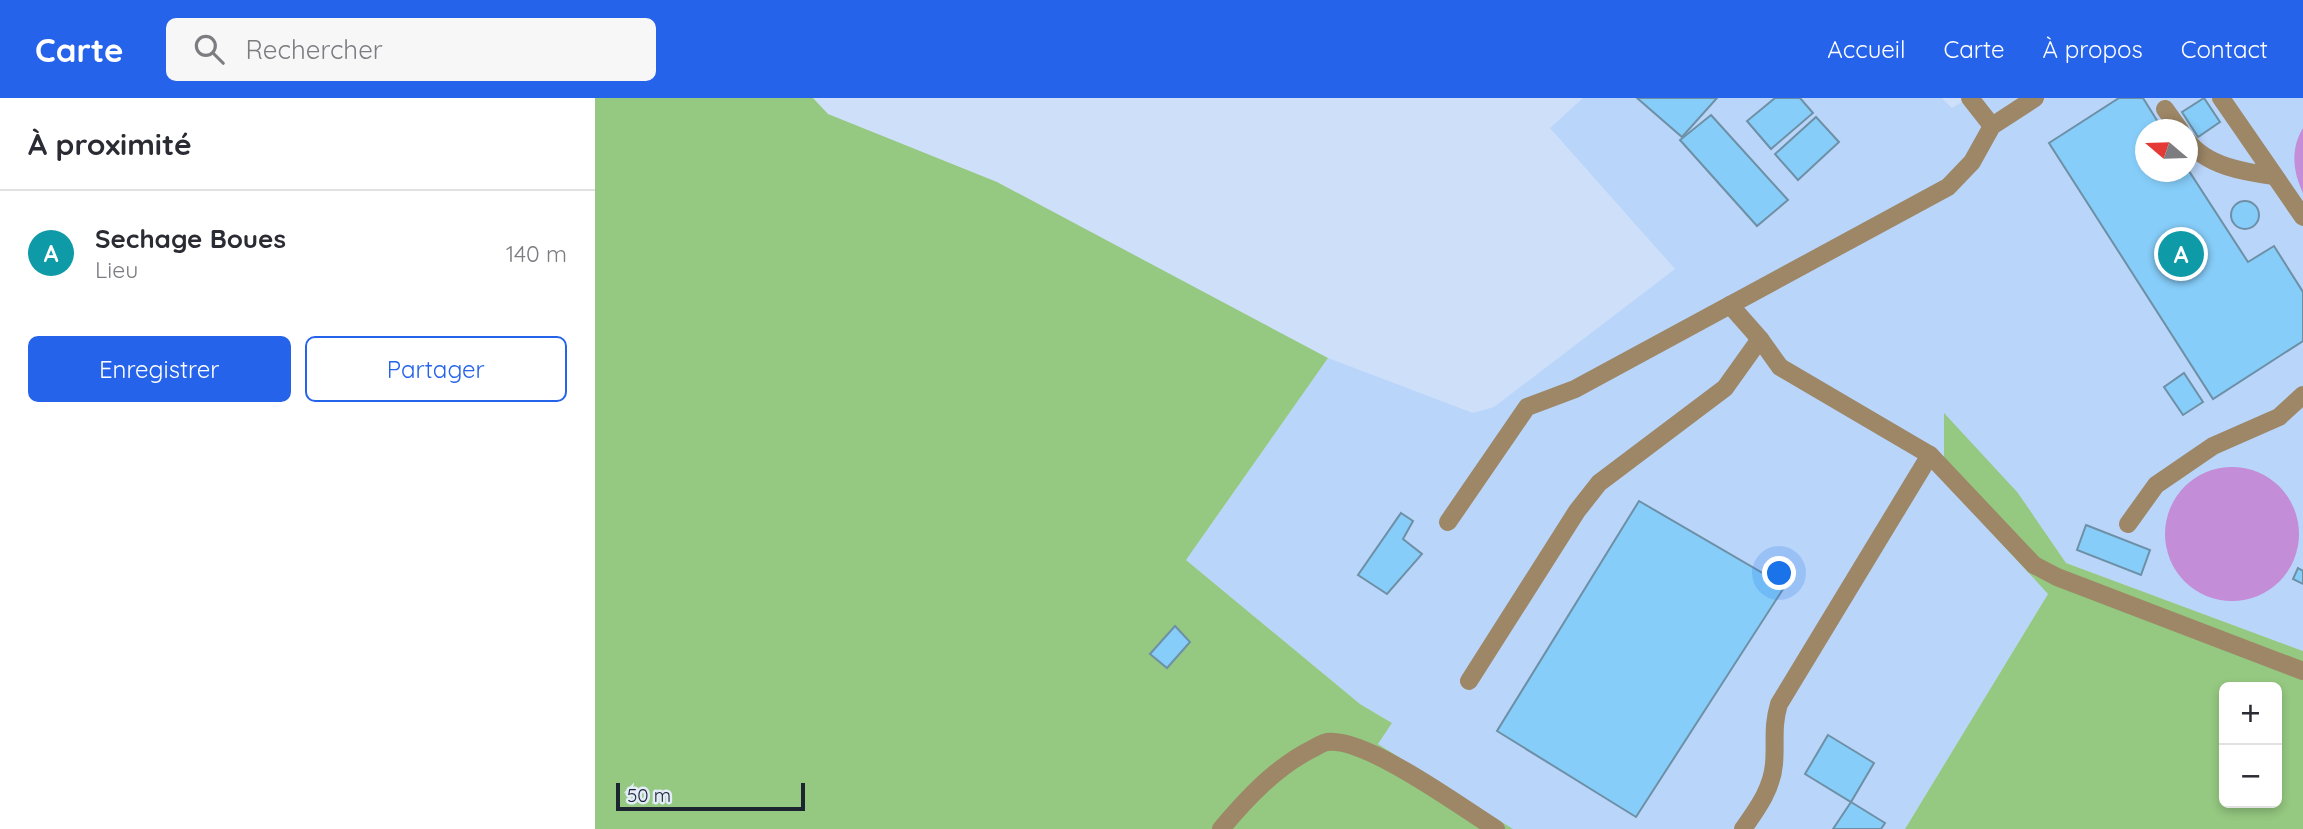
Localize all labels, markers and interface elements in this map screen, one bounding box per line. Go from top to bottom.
search box [166,18,656,81]
text: Carte [35,29,124,70]
icon: search [190,30,228,68]
text: Rechercher [246,33,383,66]
text: Accueil [1827,34,1906,64]
text: Carte [1944,34,2005,64]
text: À propos [2043,34,2143,64]
text: Contact [2181,34,2268,64]
north arrow [2135,119,2198,182]
text: À proximité [28,125,192,163]
text: Sechage Boues [95,222,286,255]
pin: A [2158,228,2204,280]
text: A [44,239,58,268]
text: 140 m [506,239,567,268]
text: Lieu [95,255,138,284]
button: Enregistrer [28,336,291,402]
button: Partager [305,336,567,402]
your location [1762,556,1796,590]
map controls [2219,682,2282,808]
button: + [2219,682,2282,745]
button: − [2219,745,2282,808]
scale bar [616,780,805,812]
text: 50 m [627,783,671,807]

